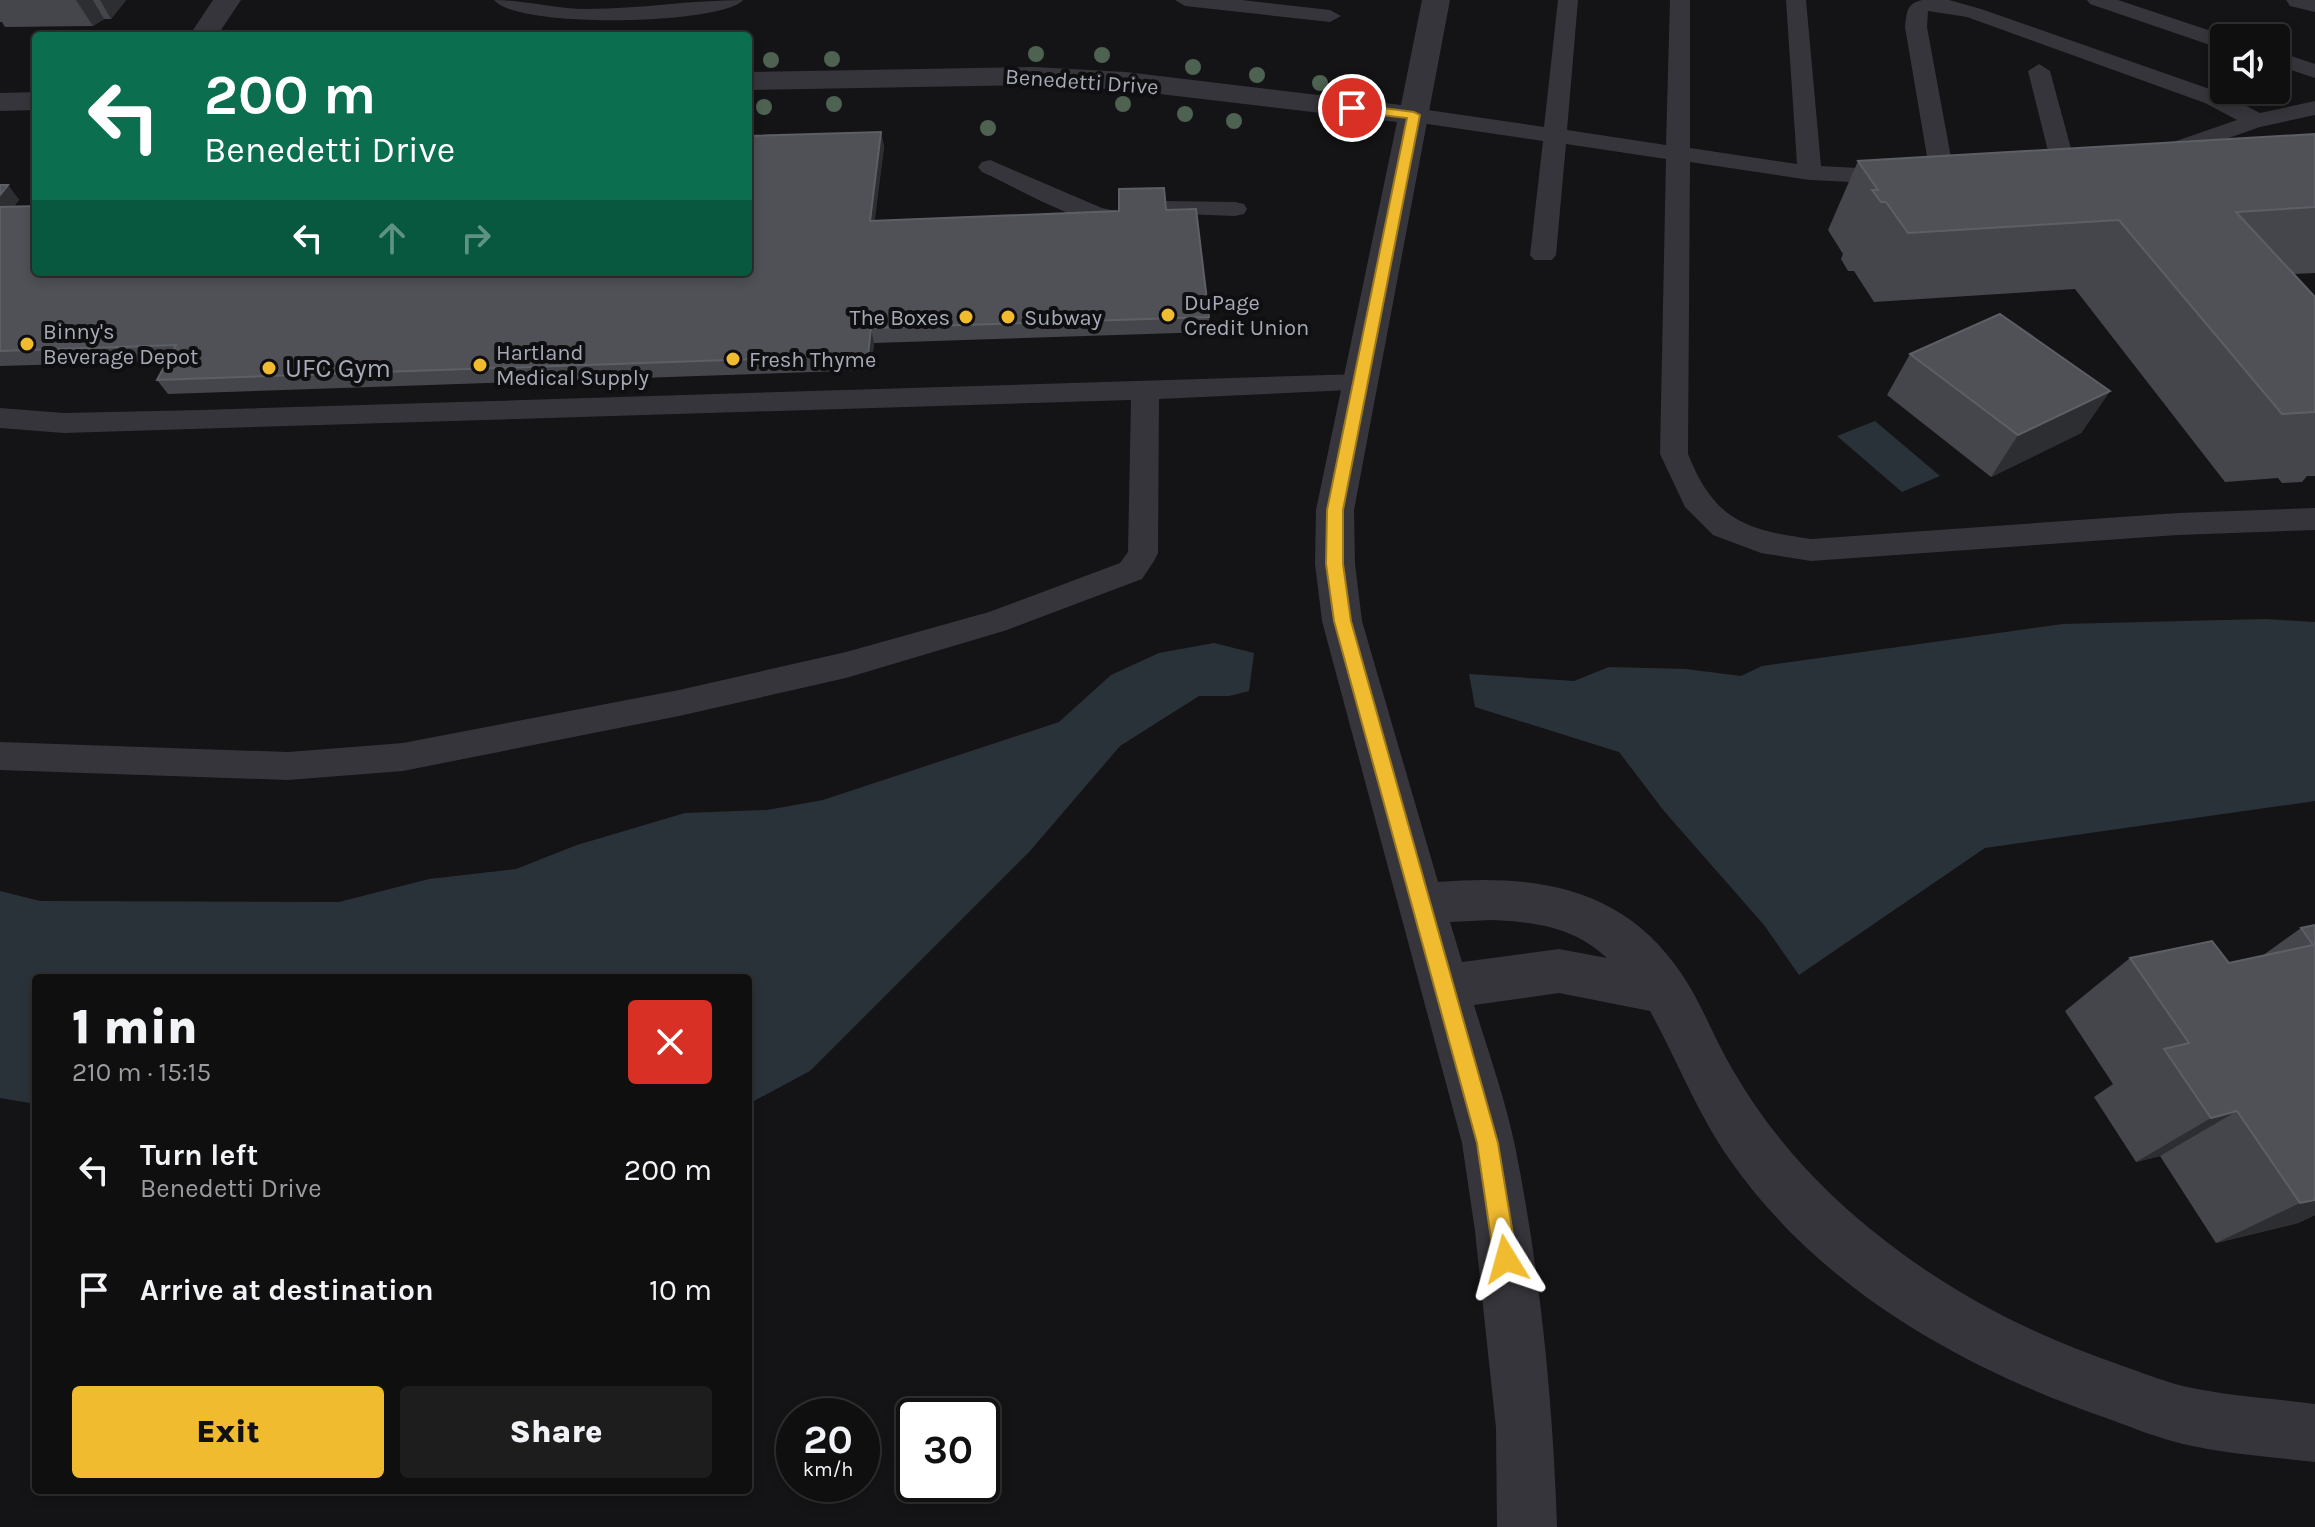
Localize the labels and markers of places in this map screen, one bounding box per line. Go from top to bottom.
pin [1318,74,1386,142]
place label: DuPage Credit Union [1184,290,1309,341]
place label: The Boxes [849,305,950,331]
place label: Subway [1024,305,1102,331]
marker: DuPage Credit Union [1159,306,1177,324]
marker: The Boxes [957,308,975,326]
marker: Subway [999,308,1017,326]
place label: Binny's Beverage Depot [43,319,198,370]
marker: Binny's Beverage Depot [18,335,36,353]
place label: Hartland Medical Supply [496,340,649,391]
place label: Fresh Thyme [749,347,876,373]
marker: Fresh Thyme [724,350,742,368]
place label: UFC Gym [285,353,391,384]
marker: Hartland Medical Supply [471,356,489,374]
marker: UFC Gym [260,359,278,377]

